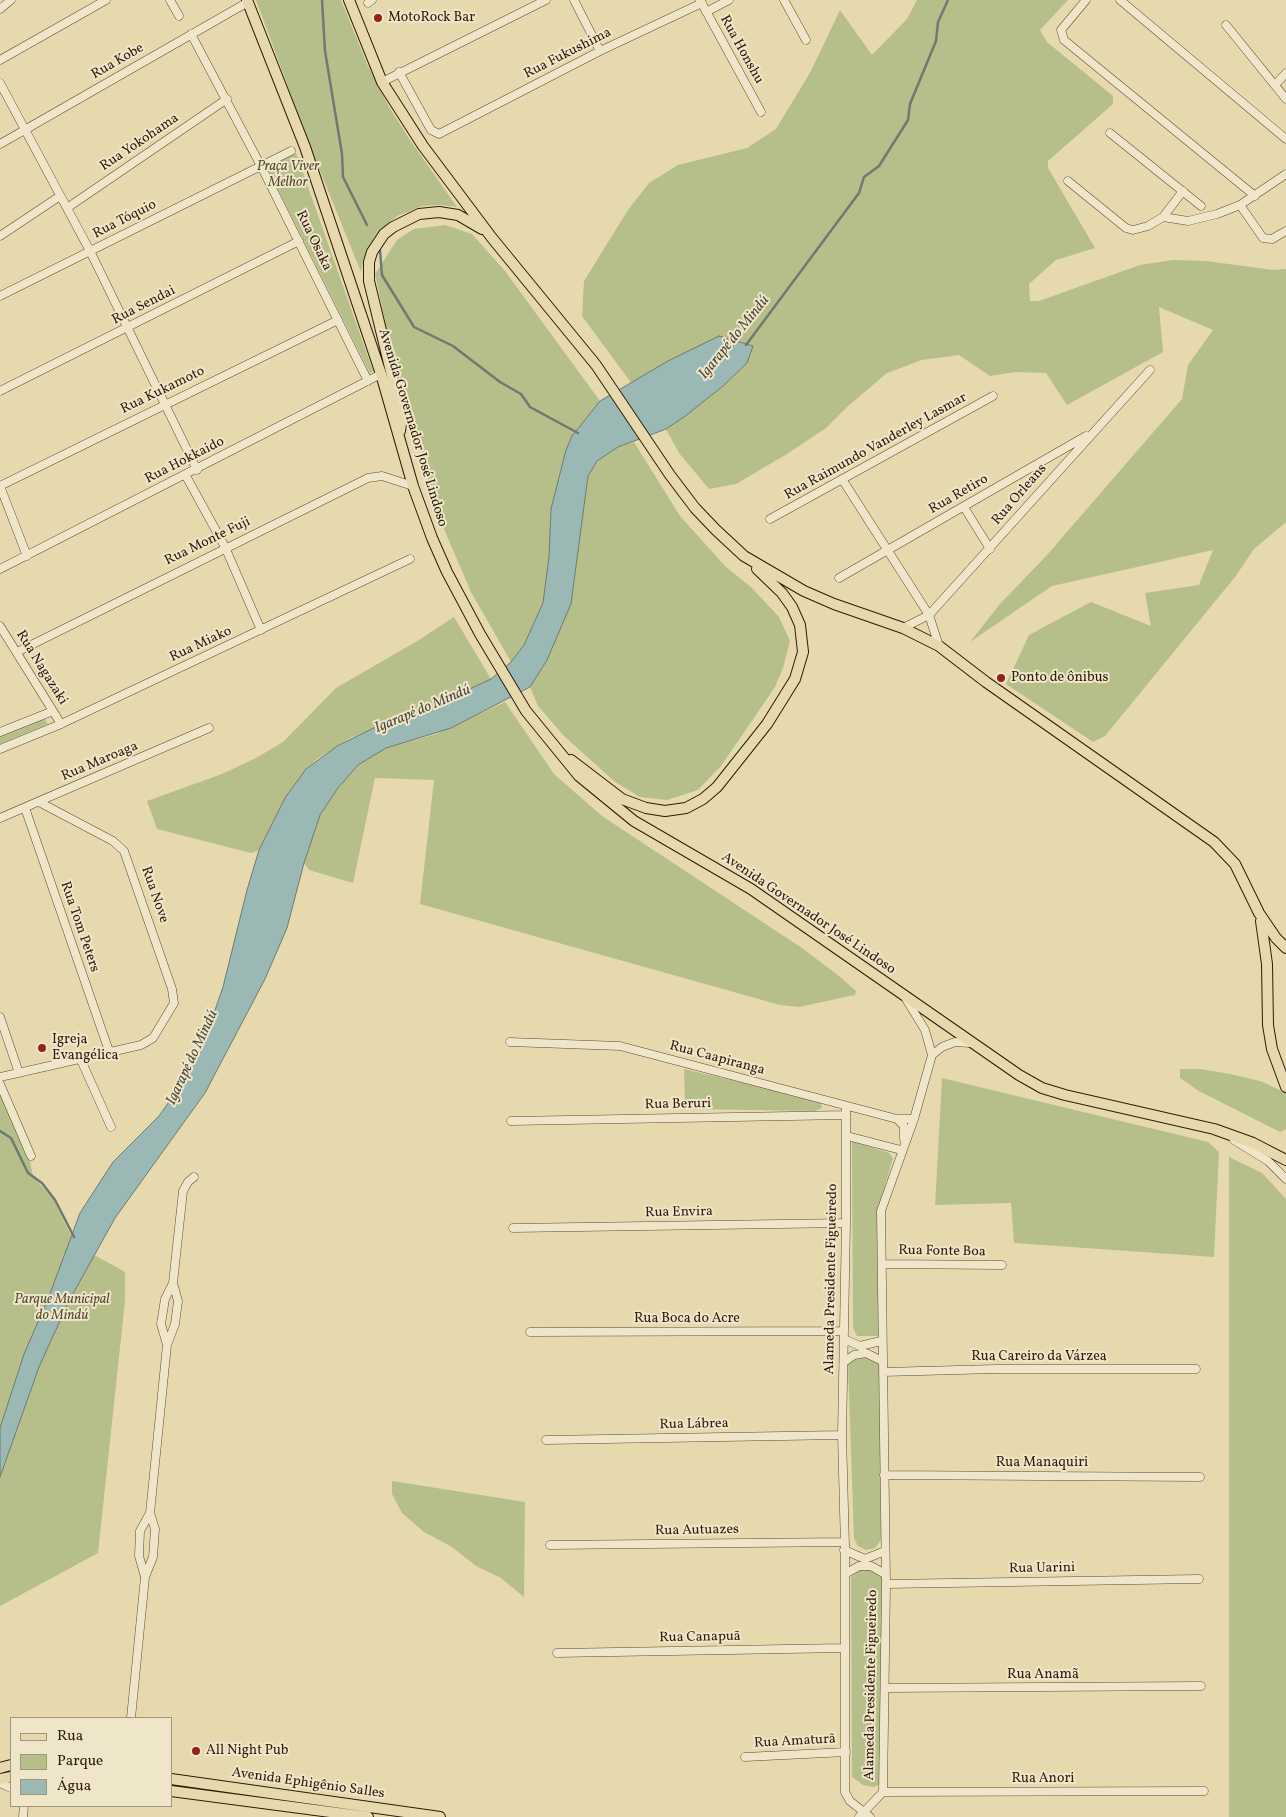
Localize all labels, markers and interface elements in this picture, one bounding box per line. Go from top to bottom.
place label: MotoRock Bar [388,10,475,26]
marker: MotoRock Bar [372,12,384,24]
street label: Rua Honshu [715,13,767,87]
street label: Rua Fukushima [521,25,615,83]
street label: Rua Kobe [89,40,147,84]
street label: Rua Yokohama [97,110,183,176]
park label: Praça Viver Melhor [257,159,319,192]
street label: Rua Tóquio [90,197,160,243]
street label: Rua Osaka [291,208,335,274]
street label: Rua Sendai [109,283,179,329]
water label: Igarapé do Mindú [696,292,774,384]
street label: Avenida Governador José Lindoso [374,327,450,529]
street label: Rua Kukamoto [118,363,208,419]
street label: Rua Raimundo Vanderley Lasmar [782,390,970,504]
street label: Rua Hokkaido [142,434,228,488]
street label: Rua Orleans [989,461,1051,529]
street label: Rua Retiro [926,471,992,519]
street label: Rua Monte Fuji [162,514,254,570]
street label: Rua Miako [167,623,235,667]
street label: Rua Nagazaki [11,628,71,708]
place label: Ponto de ônibus [1011,670,1109,686]
marker: Ponto de ônibus [995,672,1007,684]
water label: Igarapé do Mindú [372,682,474,738]
street label: Rua Maroaga [59,738,141,786]
street label: Avenida Governador José Lindoso [718,849,898,979]
street label: Rua Nove [136,864,172,926]
street label: Rua Tom Peters [56,879,102,975]
water label: Igarapé do Mindú [163,1008,223,1108]
place label: Igreja Evangélica [52,1032,119,1064]
street label: Rua Caapiranga [668,1038,766,1080]
marker: Igreja Evangélica [36,1042,48,1054]
street label: Rua Beruri [645,1096,711,1114]
street label: Alameda Presidente Figueiredo [822,1183,842,1375]
street label: Rua Envira [645,1204,713,1222]
street label: Rua Fonte Boa [898,1243,986,1261]
park label: Parque Municipal do Mindú [14,1292,110,1324]
street label: Rua Boca do Acre [634,1311,740,1327]
street label: Rua Careiro da Várzea [971,1349,1107,1365]
street label: Rua Lábrea [659,1416,729,1434]
street label: Rua Manaquiri [996,1455,1088,1471]
street label: Rua Autuazes [655,1522,739,1540]
street label: Rua Uarini [1009,1560,1075,1578]
street label: Alameda Presidente Figueiredo [862,1589,882,1781]
street label: Rua Canapuã [659,1629,741,1647]
street label: Rua Anamã [1007,1667,1079,1683]
legend [10,1717,172,1807]
text: Rua [57,1726,83,1747]
street label: Rua Amaturã [754,1731,836,1753]
place label: All Night Pub [206,1743,289,1759]
marker: All Night Pub [190,1745,202,1757]
text: Parque [57,1751,103,1772]
street label: Avenida Ephigênio Salles [230,1765,386,1803]
street label: Rua Anori [1012,1771,1074,1787]
text: Água [57,1776,91,1797]

